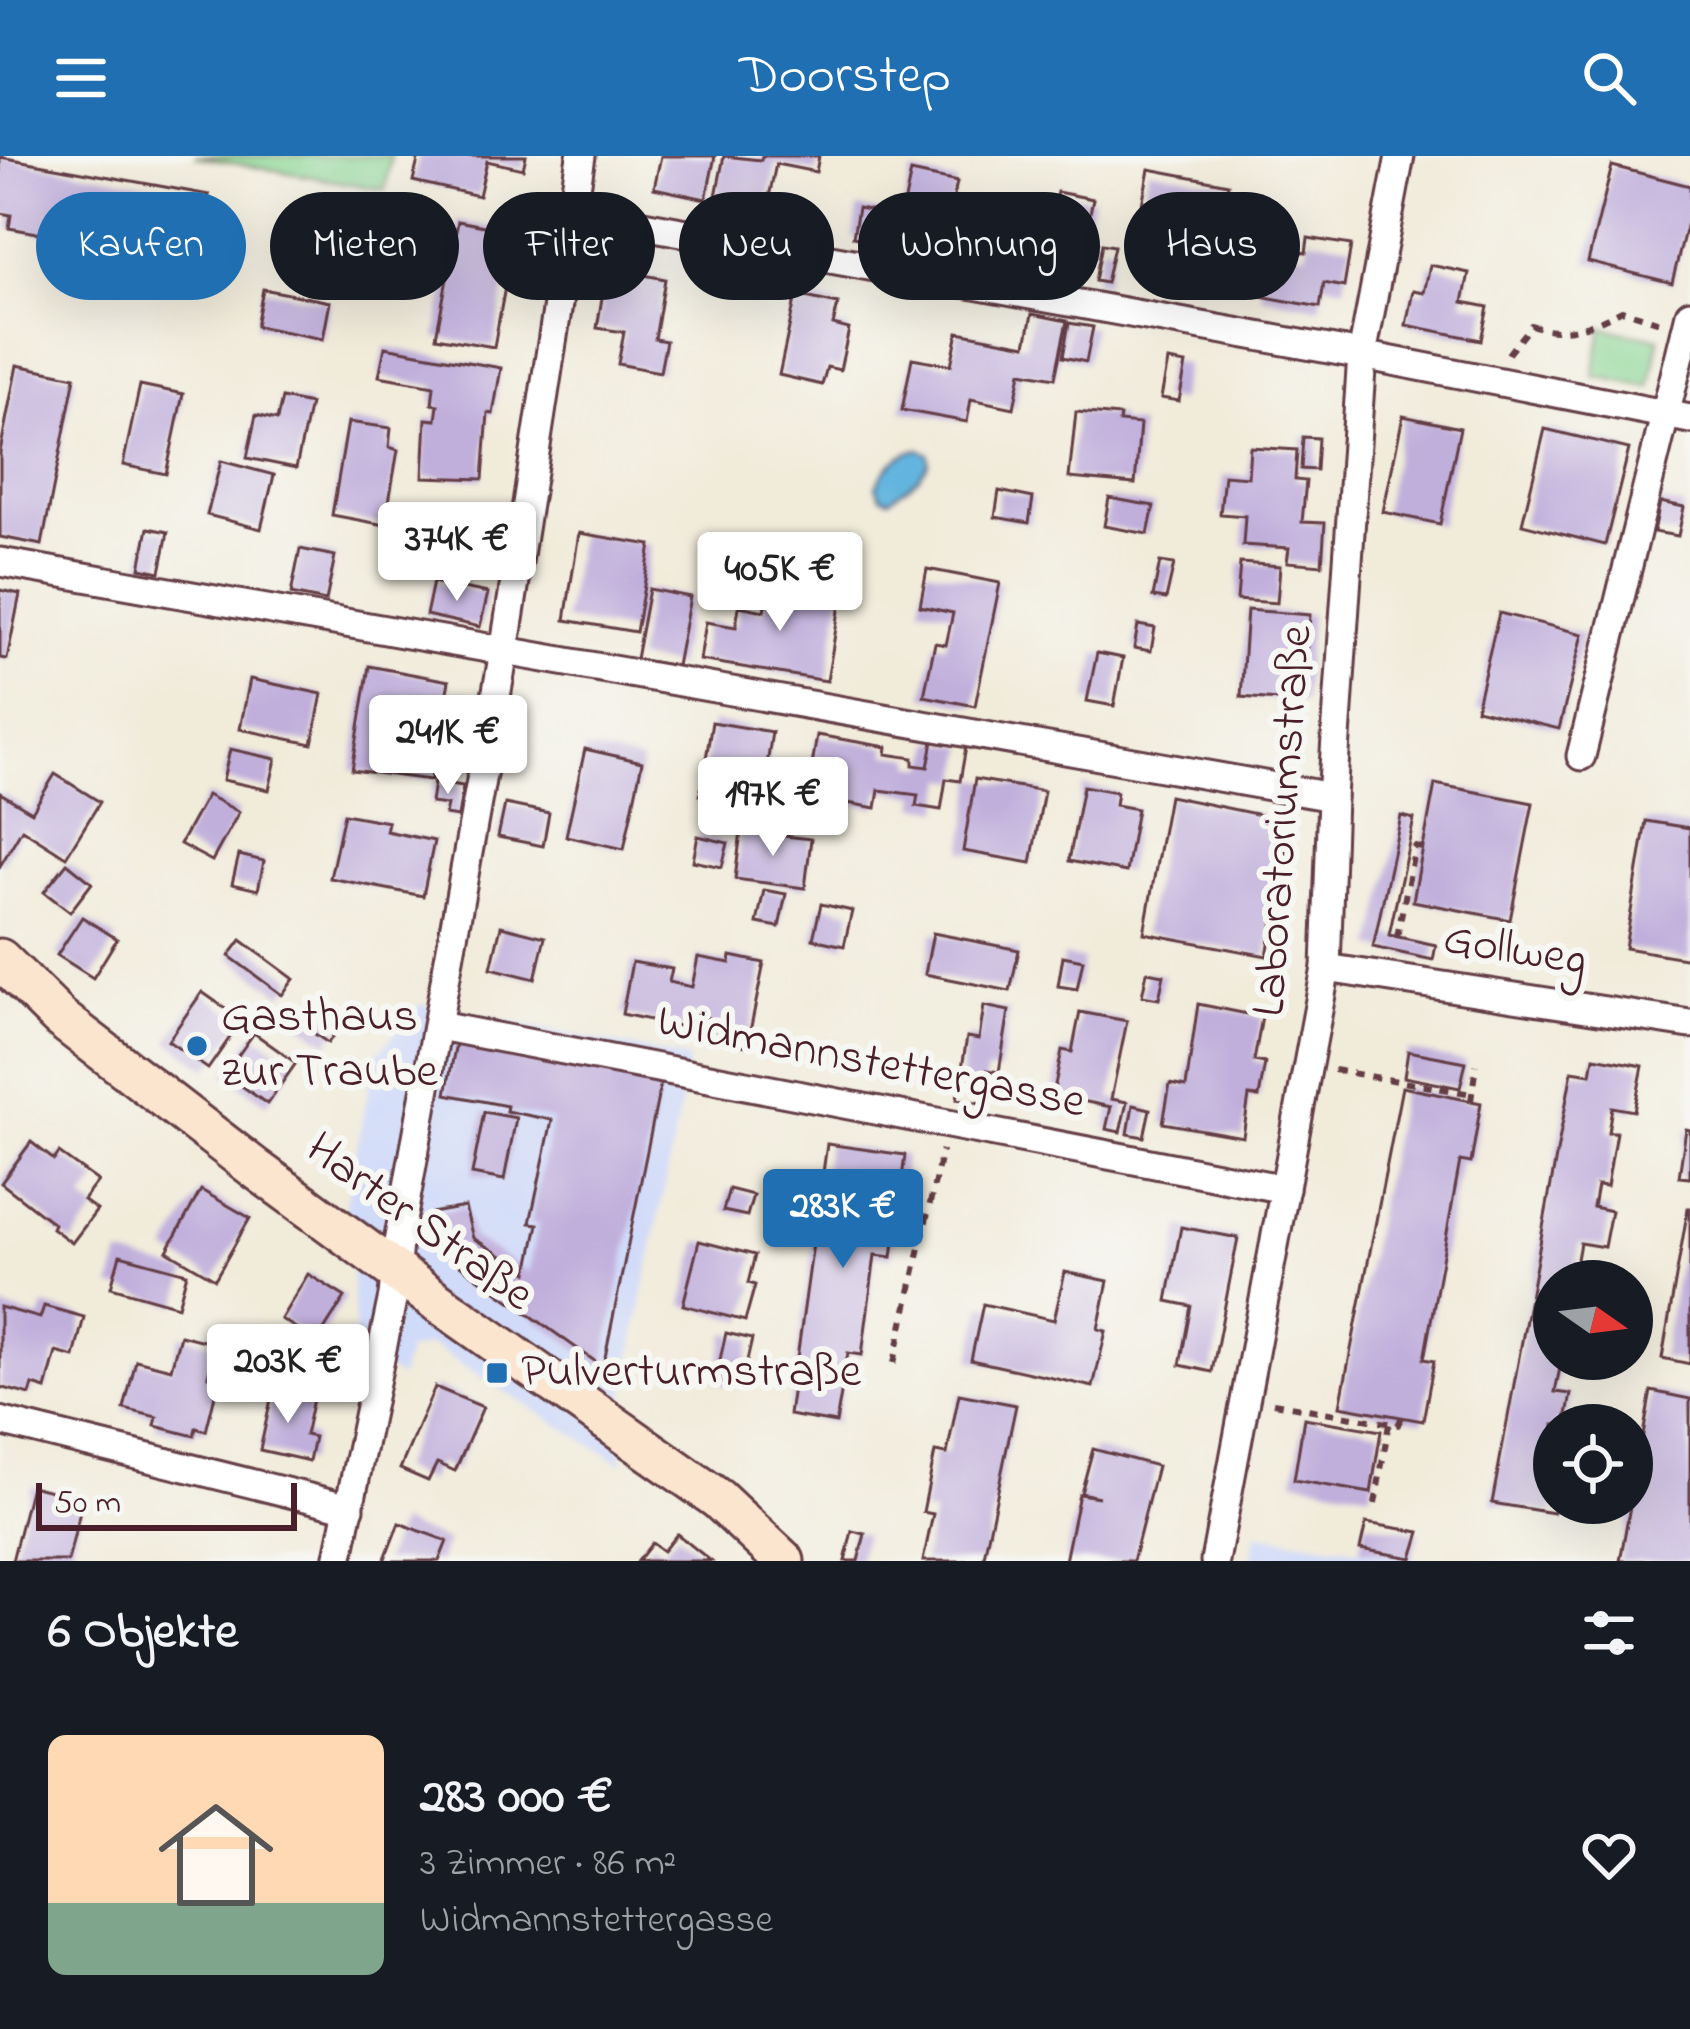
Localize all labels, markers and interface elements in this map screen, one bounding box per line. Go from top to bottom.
text: Doorstep [739,39,951,117]
icon: menu [48,45,114,111]
icon: search [1576,45,1642,111]
chip: Kaufen [36,192,246,300]
chip: Mieten [270,192,459,300]
chip: Filter [483,192,655,300]
chip: Neu [679,192,834,300]
chip: Wohnung [858,192,1100,300]
chip: Haus [1124,192,1300,300]
pin: 374K € [359,502,555,604]
text: 374K € [405,512,509,569]
pin: 405K € [682,532,878,634]
text: 405K € [724,542,836,599]
street label: Laboratoriumstraße [1235,623,1333,1019]
pin: 241K € [350,695,546,797]
text: 241K € [396,705,500,762]
pin: 197K € [675,757,871,859]
text: 197K € [725,767,821,824]
street label: Gollweg [1438,905,1592,998]
place label: Gasthaus zur Traube [221,983,438,1108]
street label: Widmannstettergasse [651,987,1091,1140]
marker: Gasthaus zur Traube [184,1033,210,1059]
street label: Harter Straße [290,1116,548,1330]
pin: 283K € [745,1169,941,1271]
text: 283K € [790,1179,896,1236]
north arrow [1533,1260,1653,1380]
map controls [1533,1260,1653,1524]
pin: 203K € [190,1324,386,1426]
text: 203K € [234,1334,342,1391]
place label: Pulverturmstraße [521,1338,862,1408]
marker: Pulverturmstraße [484,1360,510,1386]
button: locate [1533,1404,1653,1524]
scale bar [36,1477,297,1530]
text: 50 m [54,1480,121,1528]
text: 6 Objekte [48,1596,238,1671]
icon: filters [1576,1600,1642,1666]
text: 283 000 € [420,1761,613,1836]
icon: home [144,1783,288,1927]
icon: heart [1576,1822,1642,1888]
text: 3 Zimmer · 86 m² [420,1836,676,1893]
text: Widmannstettergasse [420,1893,773,1950]

